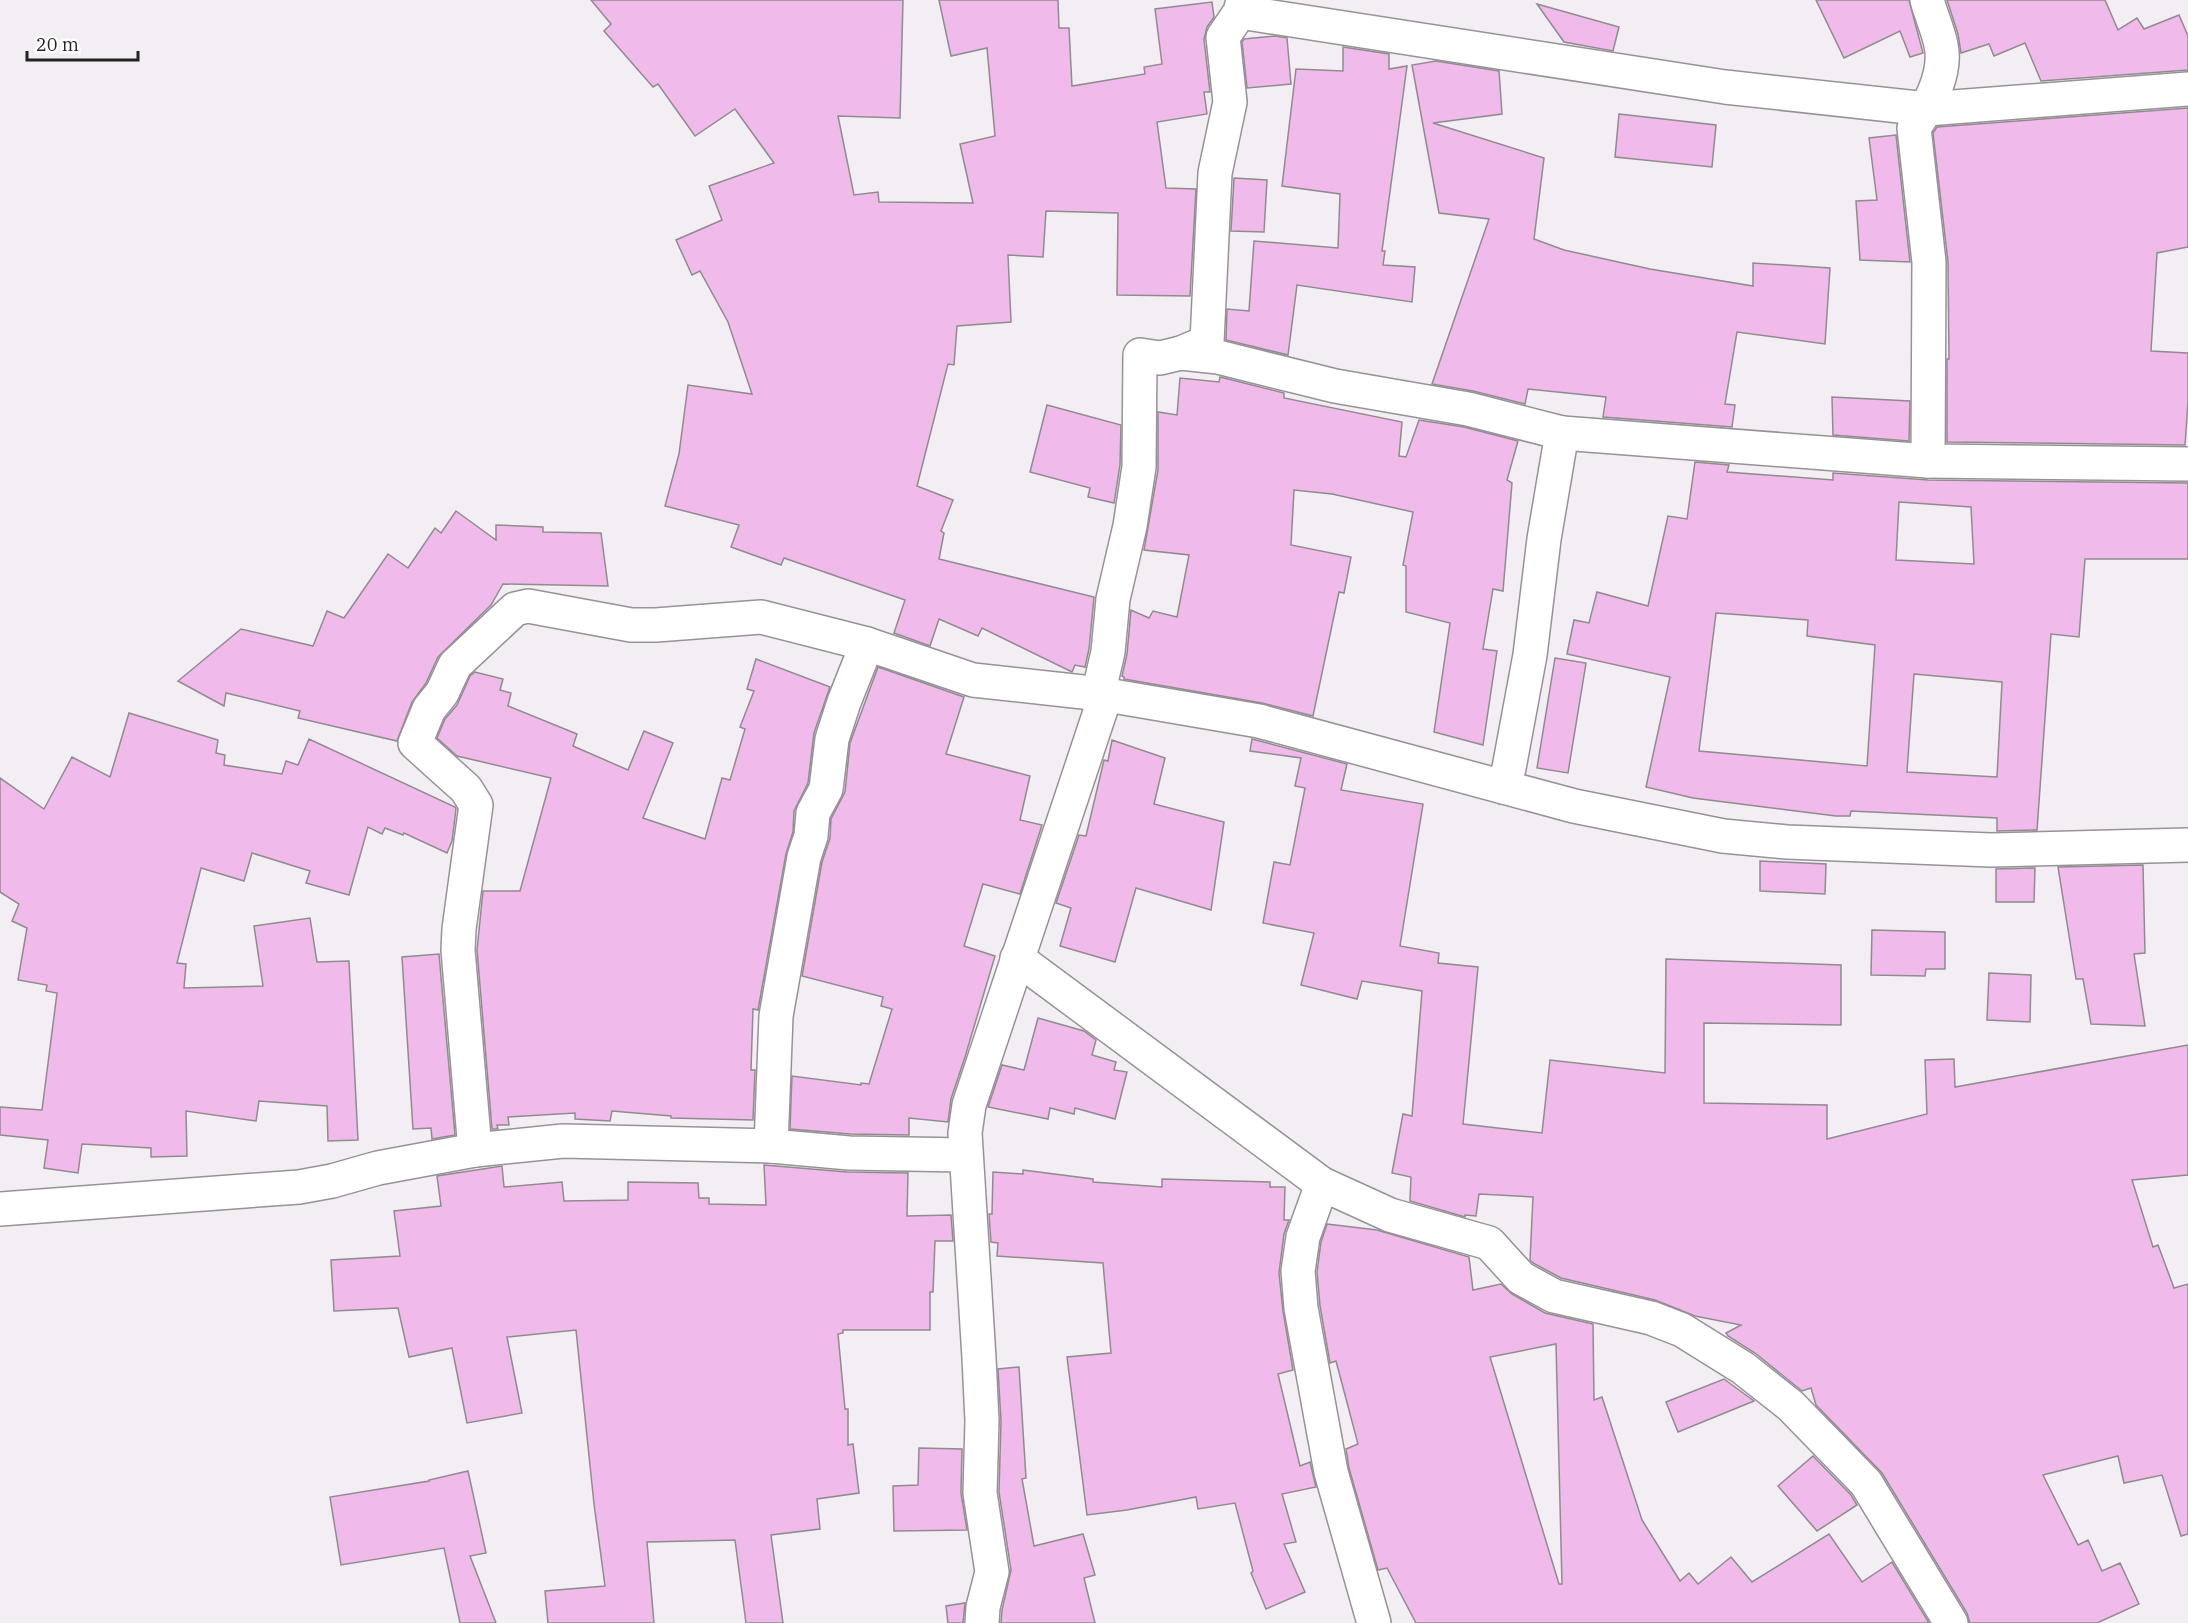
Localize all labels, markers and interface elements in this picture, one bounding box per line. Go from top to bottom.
scale bar [27,24,138,62]
text: 20 m [36,33,79,56]

